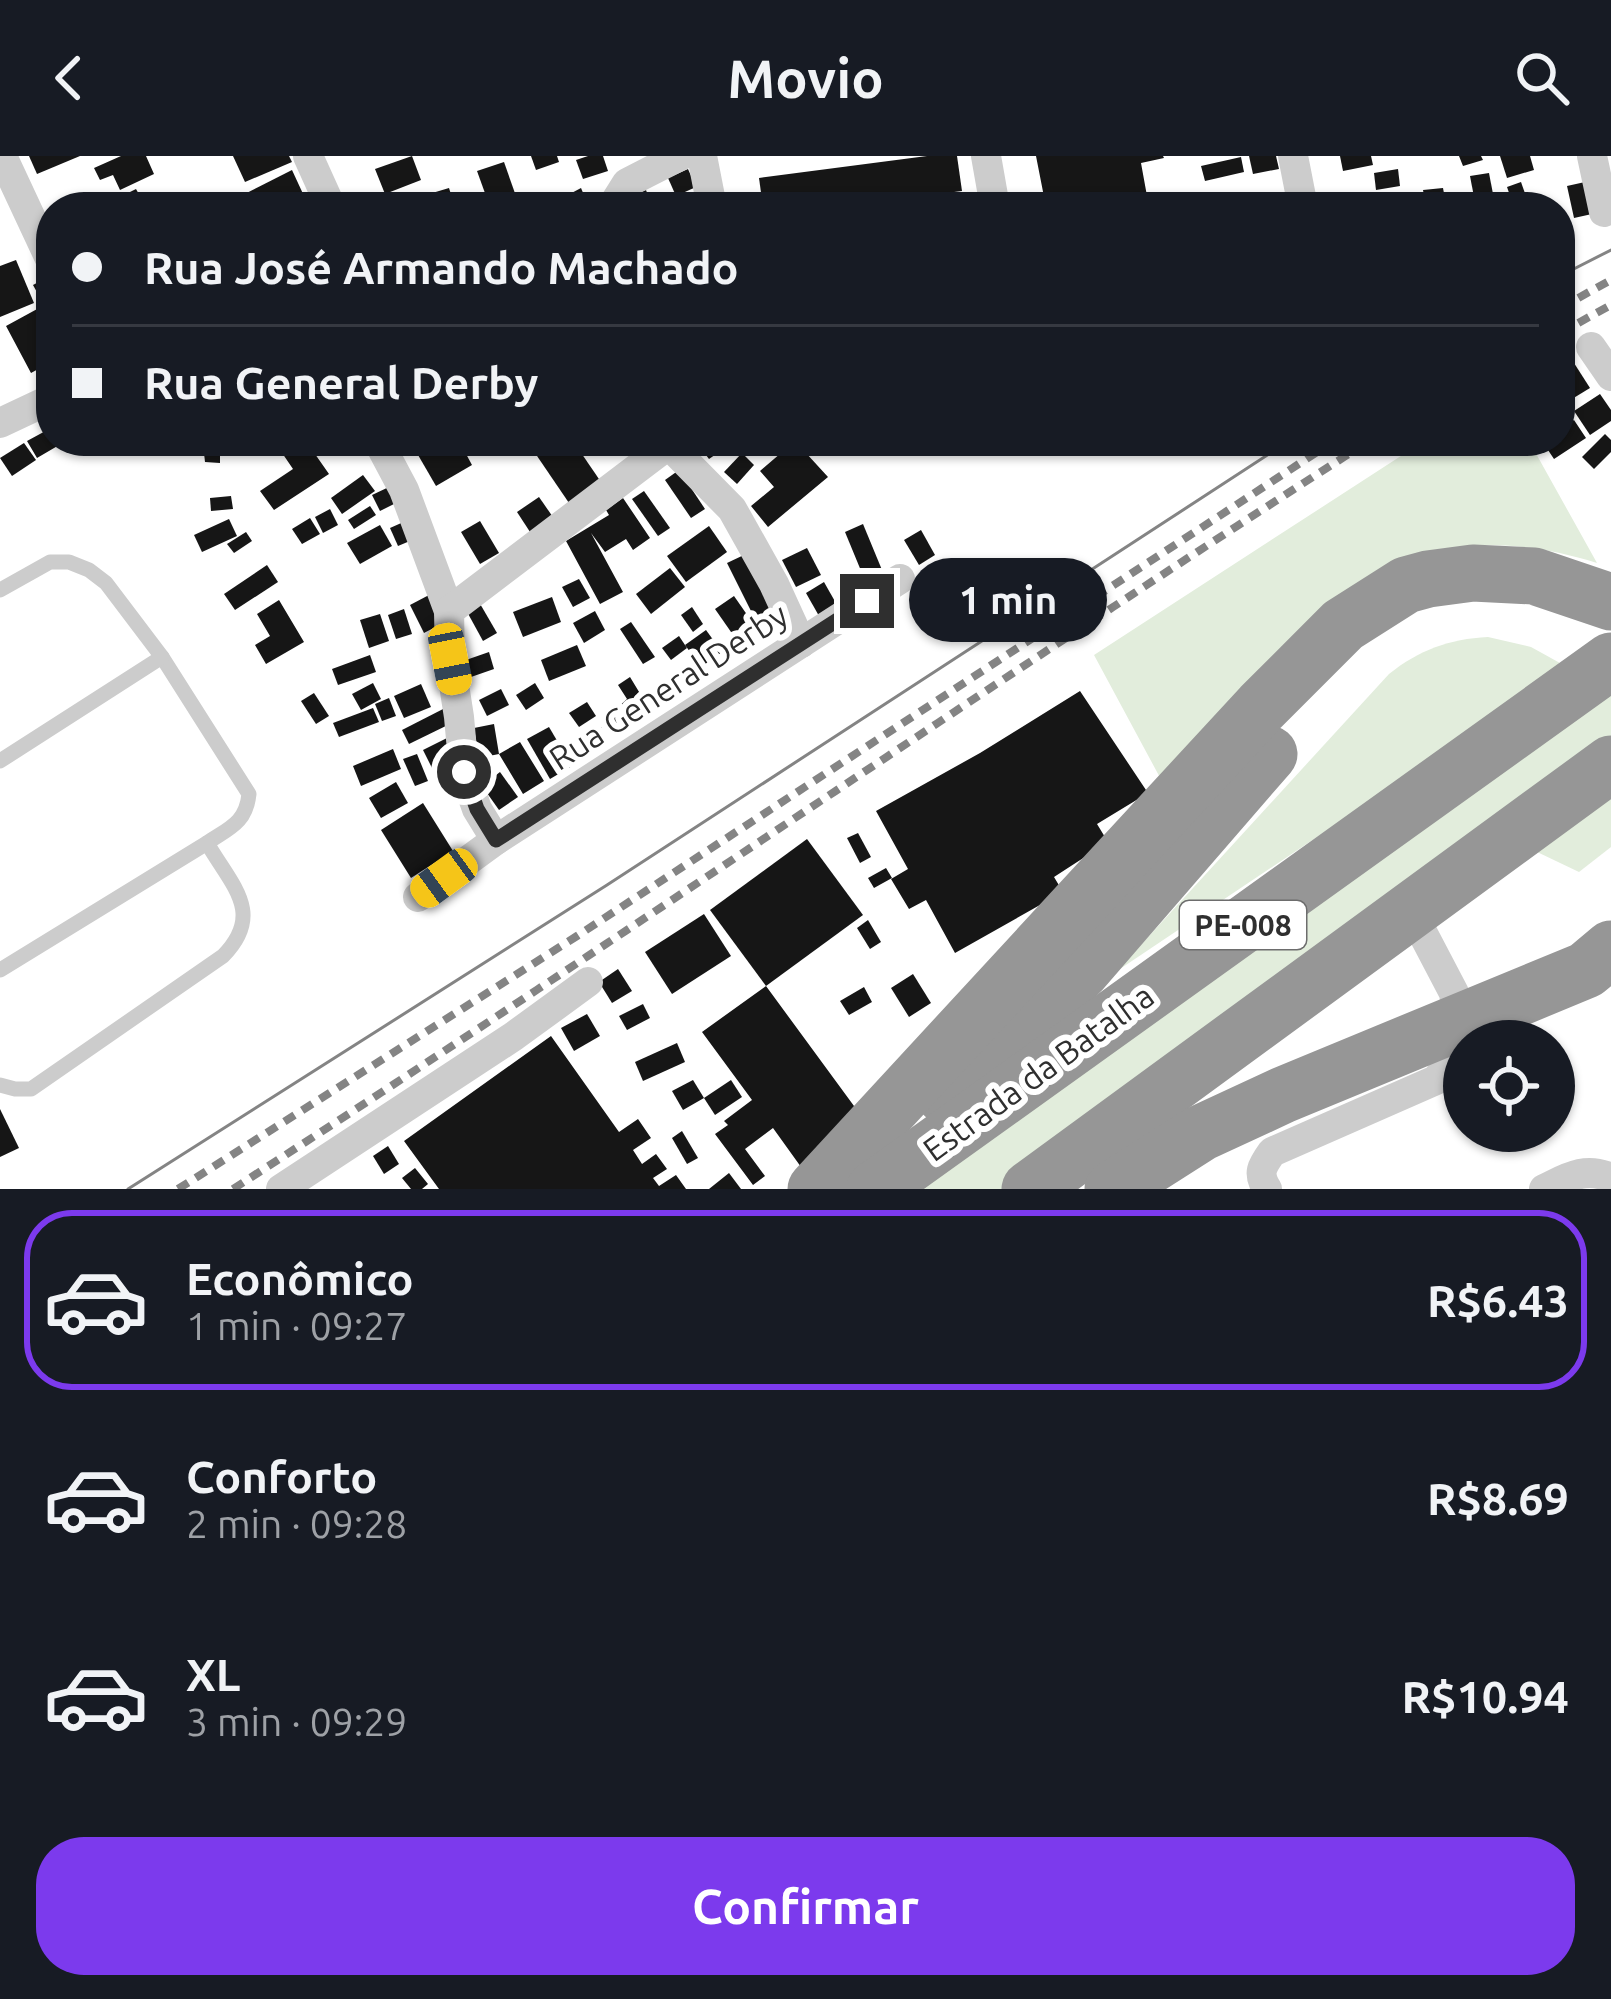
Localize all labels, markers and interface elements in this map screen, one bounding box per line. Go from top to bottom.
icon: back [36,45,102,111]
icon: search [1509,45,1575,111]
text: Movio [727,48,884,108]
text: Rua José Armando Machado [144,242,739,293]
text: Rua General Derby [144,357,538,408]
callout: 1 min [909,559,1107,643]
route end [840,574,894,628]
text: 1 min [959,578,1057,621]
street label: Rua General Derby [542,595,794,777]
car [425,620,475,698]
route start [437,745,491,799]
car [404,842,484,914]
road number: PE-008 [1180,901,1306,949]
street label: Estrada da Batalha [916,976,1160,1168]
map controls [1443,1020,1575,1152]
button: locate [1443,1020,1575,1152]
icon: car [42,1246,150,1354]
text: Econômico [186,1253,414,1304]
text: R$6.43 [1427,1275,1569,1326]
text: 1 min · 09:27 [186,1304,407,1347]
icon: car [42,1444,150,1552]
text: Conforto [186,1451,377,1502]
text: R$8.69 [1427,1473,1569,1524]
text: 2 min · 09:28 [186,1502,407,1545]
icon: car [42,1642,150,1750]
text: XL [186,1649,240,1700]
text: R$10.94 [1402,1671,1569,1722]
text: 3 min · 09:29 [186,1700,407,1743]
button: Confirmar [36,1837,1575,1975]

